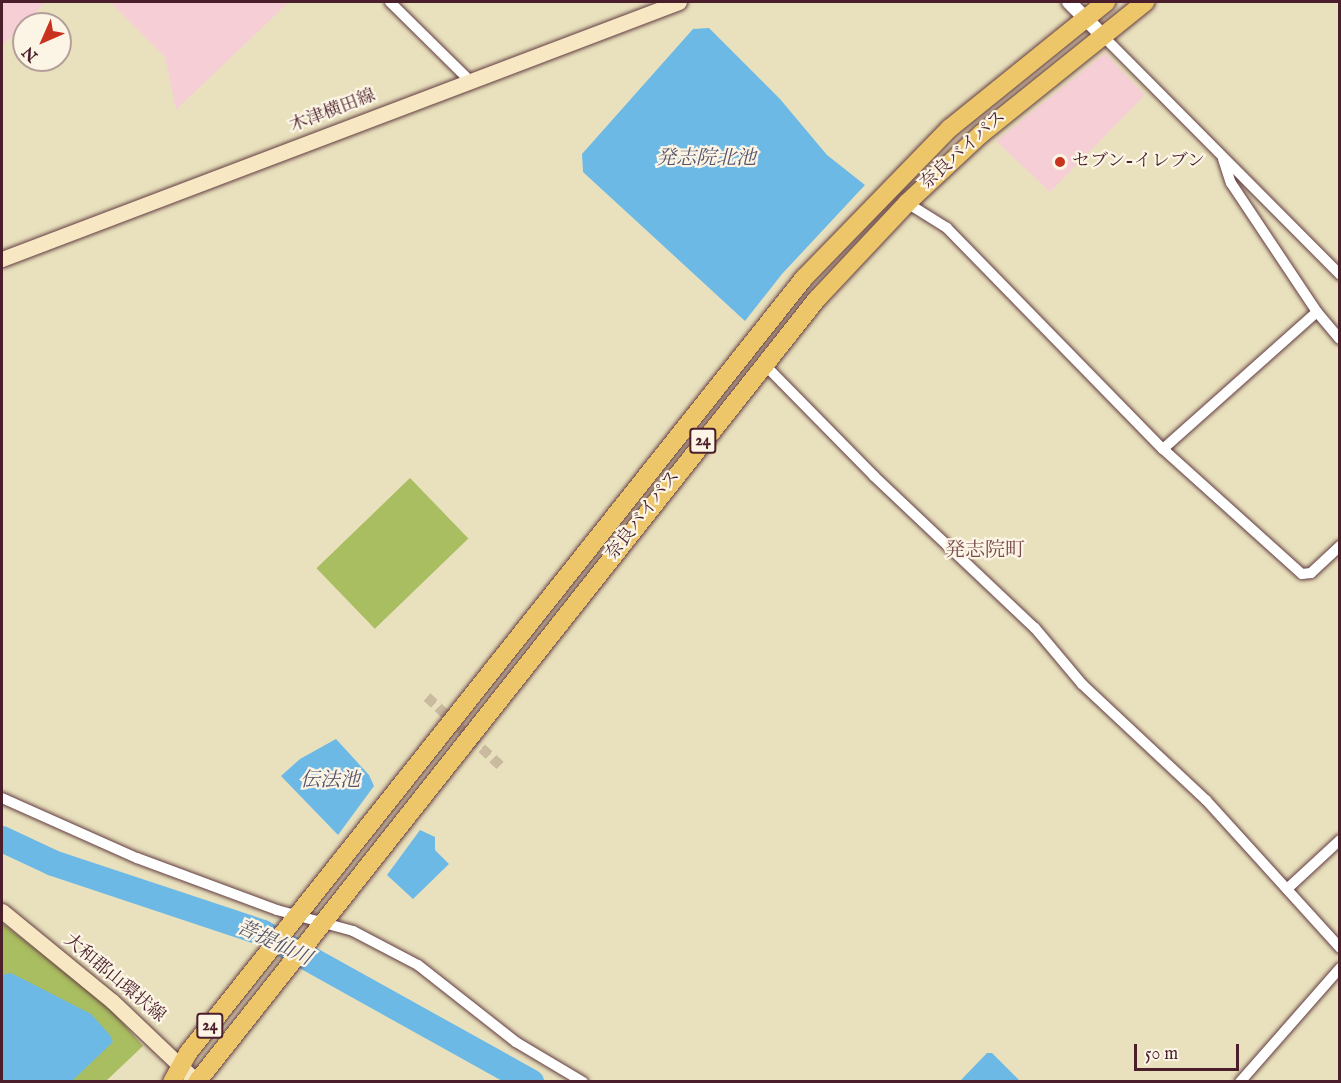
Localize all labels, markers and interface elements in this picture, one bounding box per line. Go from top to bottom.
north arrow [12,12,72,72]
text: N [19,41,43,65]
street label: 木津横田線 [287,86,379,138]
street label: 奈良バイパス [917,107,1011,195]
water label: 発志院北池 [656,146,756,170]
place label: セブン-イレブン [1072,151,1206,173]
marker: セブン-イレブン [1053,155,1067,169]
road number: 24 [688,428,718,454]
street label: 奈良バイパス [602,467,686,565]
district label: 発志院町 [945,538,1025,562]
water label: 伝法池 [300,768,360,792]
water label: 菩提仙川 [233,915,315,971]
street label: 大和郡山環状線 [59,930,169,1028]
road number: 24 [195,1013,225,1039]
scale bar [1137,1032,1242,1070]
text: 50 m [1145,1043,1178,1066]

